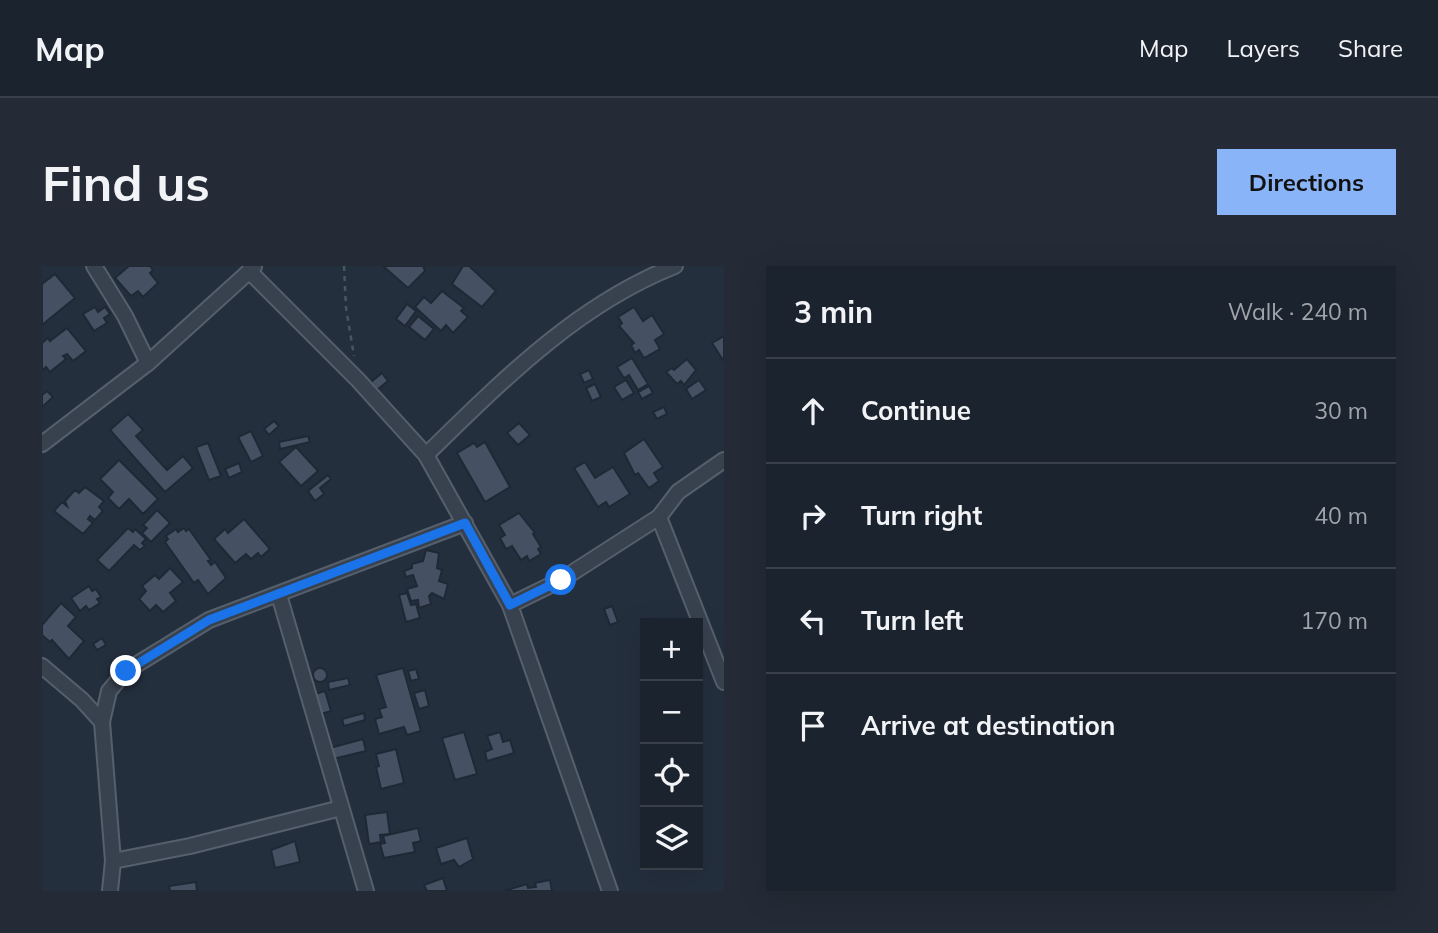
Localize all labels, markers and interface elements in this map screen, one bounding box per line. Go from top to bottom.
text: Map [35,28,105,69]
text: Map [1139,33,1188,63]
text: Layers [1226,33,1300,63]
text: Share [1338,33,1403,63]
button: Directions [1217,149,1396,215]
text: Find us [42,152,210,213]
text: 3 min [794,293,873,331]
text: Walk · 240 m [1228,297,1368,326]
icon: ahead [794,392,832,430]
text: Continue [861,394,971,427]
text: 30 m [1314,396,1368,425]
icon: right [794,497,832,535]
text: Turn right [861,499,982,532]
text: 40 m [1314,501,1368,530]
route start [545,564,576,595]
icon: left [794,602,832,640]
text: Turn left [861,604,963,637]
text: 170 m [1300,606,1368,635]
map controls [640,618,703,870]
button: + [640,618,703,681]
route end [110,655,141,686]
button: − [640,681,703,744]
icon: arrive [794,707,832,745]
text: Arrive at destination [861,709,1116,742]
button: locate [640,744,703,807]
button: layers [640,807,703,870]

